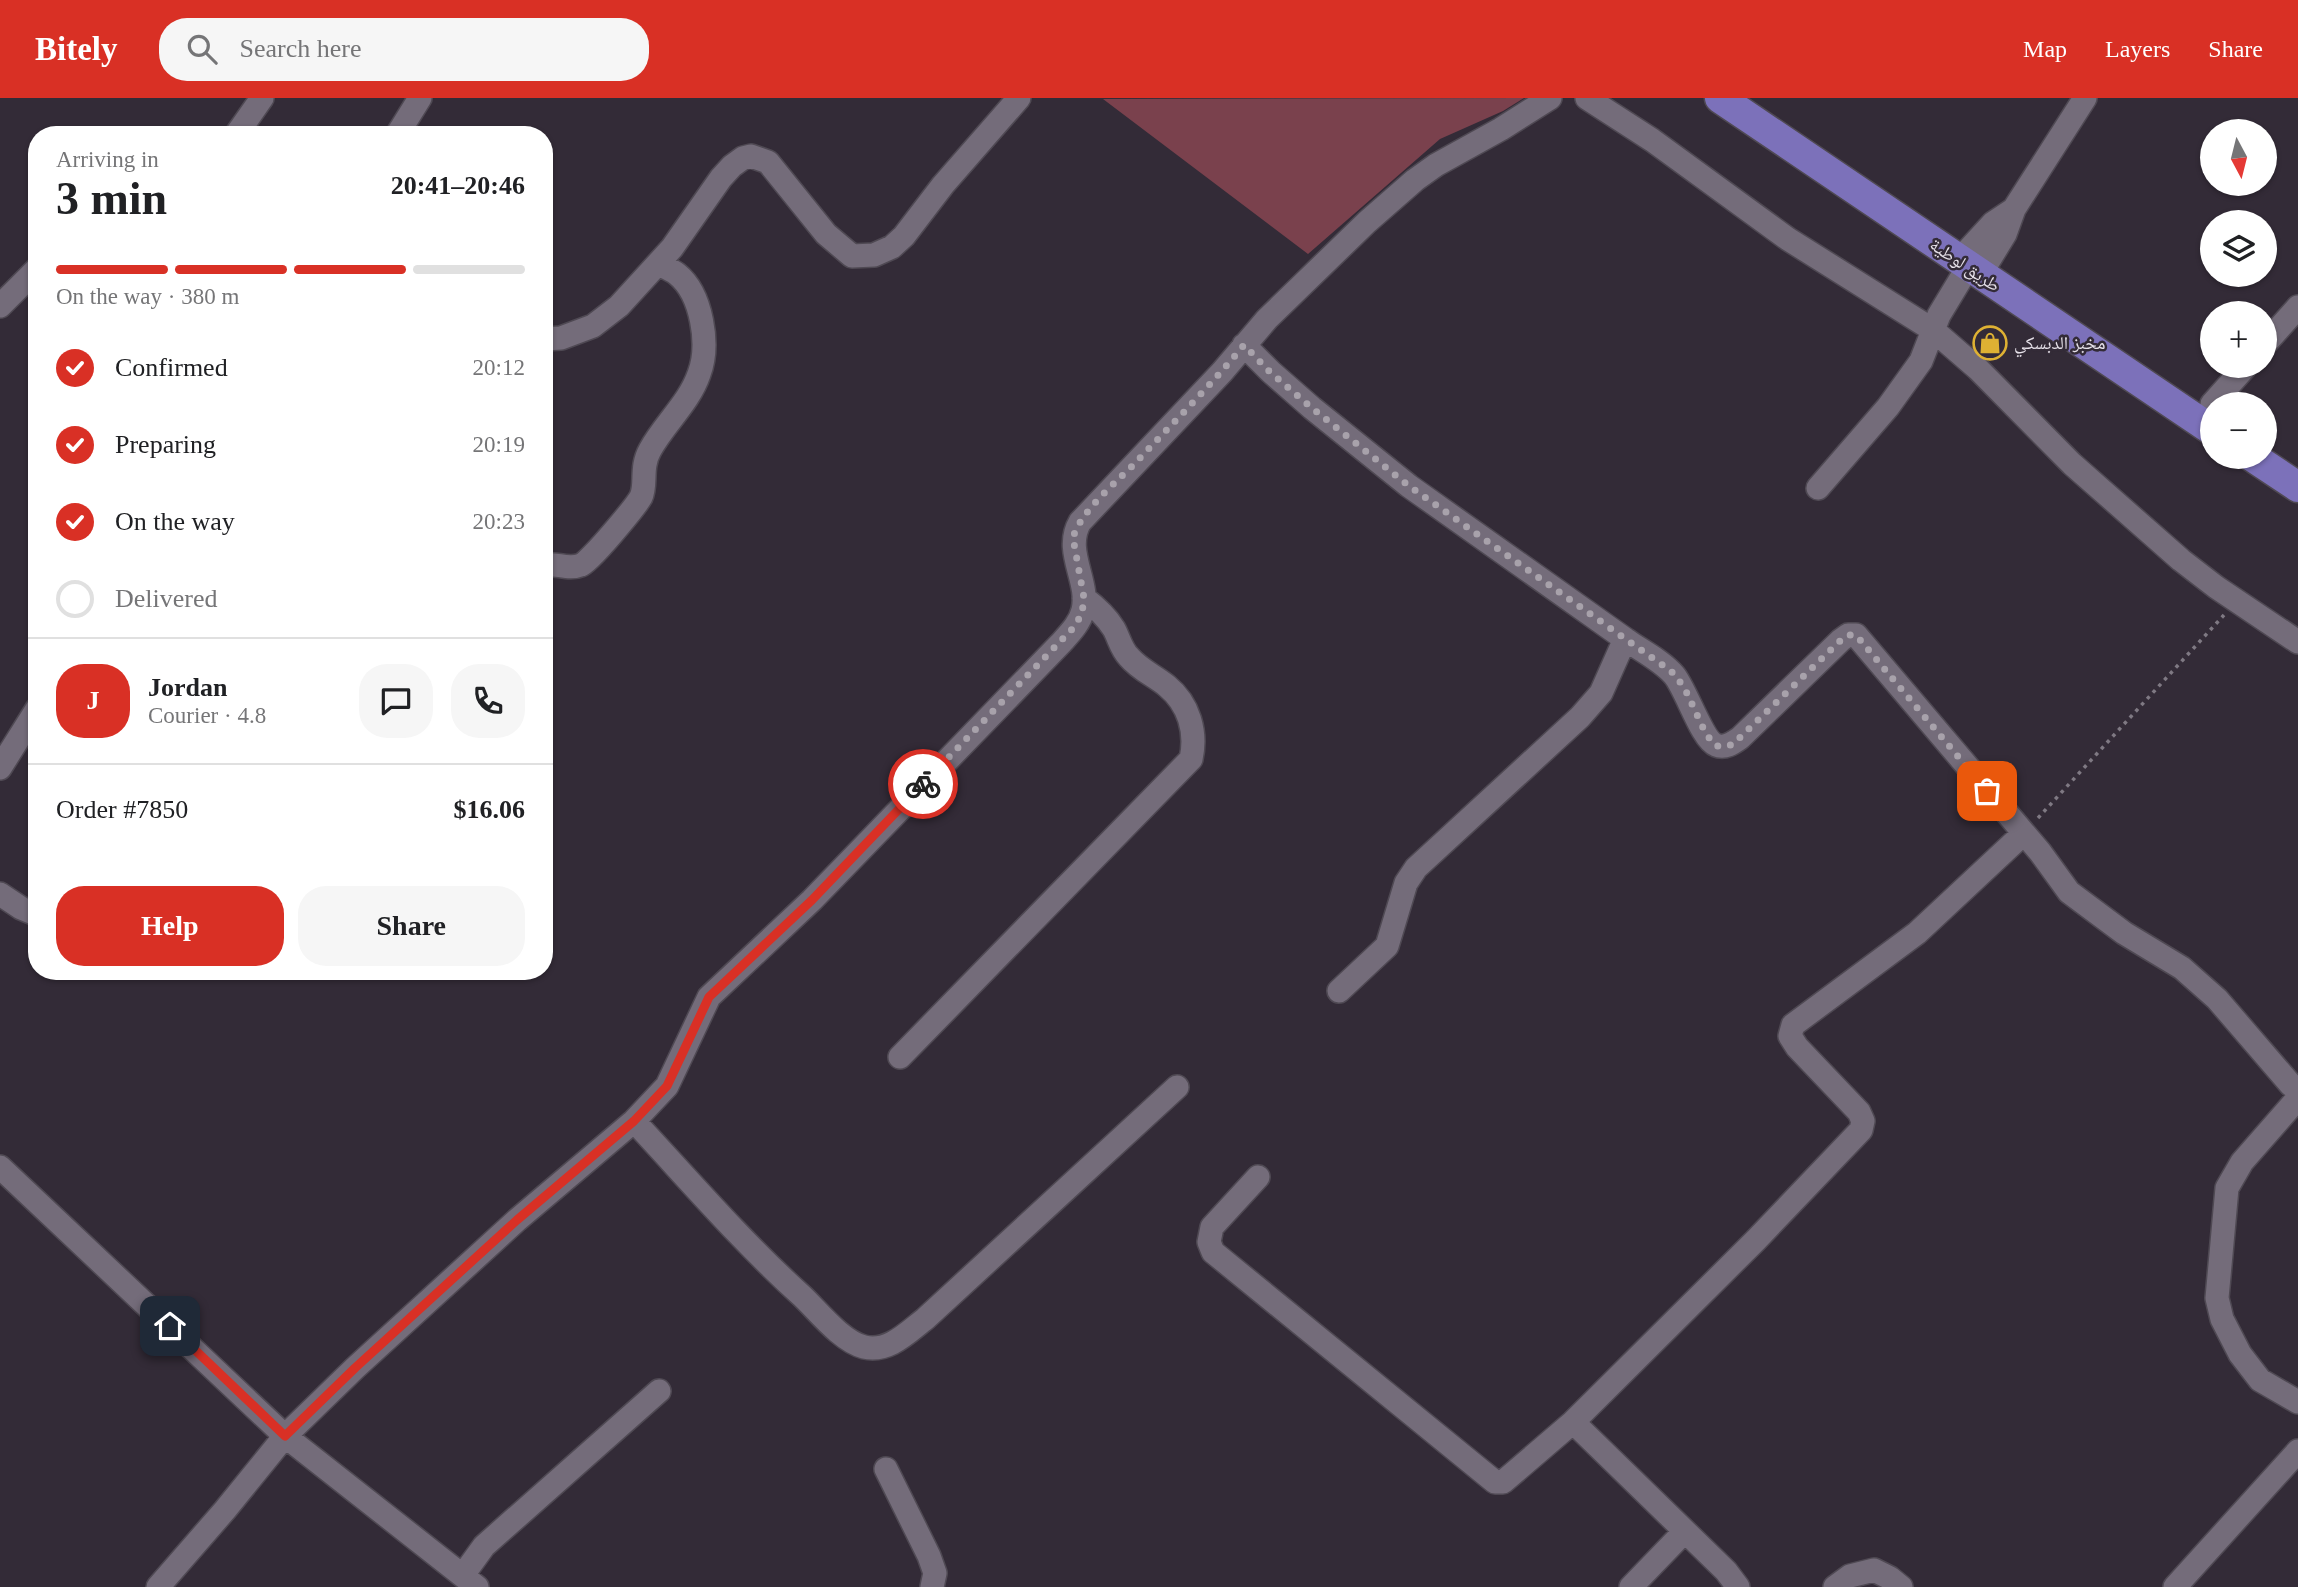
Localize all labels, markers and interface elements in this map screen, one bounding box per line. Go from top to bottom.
search box [159,18,649,81]
icon: search [183,30,221,68]
text: Bitely [35,31,117,67]
text: Search here [239,34,361,63]
text: Map [2023,36,2067,62]
text: Layers [2105,36,2170,62]
text: Share [2208,36,2263,62]
north arrow [2200,119,2277,196]
map controls [2200,119,2277,469]
text: Arriving in [56,147,159,172]
text: 20:41–20:46 [391,171,525,200]
text: 3 min [56,173,167,224]
button: layers [2200,210,2277,287]
street label: طريق لوطية [1926,234,2004,297]
text: On the way · 380 m [56,284,239,309]
button: + [2200,301,2277,378]
shop icon: مخبز الدبسكي [1971,324,2009,362]
place label: مخبز الدبسكي [2014,333,2105,358]
icon: check [56,349,94,387]
text: Confirmed [115,353,228,382]
text: 20:12 [473,355,525,380]
button: − [2200,392,2277,469]
icon: check [56,426,94,464]
text: Preparing [115,430,216,459]
text: 20:19 [473,432,525,457]
icon: check [56,503,94,541]
text: On the way [115,507,235,536]
text: 20:23 [473,509,525,534]
text: Delivered [115,584,218,613]
button: chat [359,664,433,738]
button: phone [451,664,525,738]
text: Jordan [148,673,227,702]
text: J [87,686,100,715]
text: Courier · 4.8 [148,703,266,728]
courier [888,749,958,819]
pin [1957,761,2017,821]
icon: bike [904,765,942,803]
icon: bag [1968,772,2006,810]
text: Order #7850 [56,795,188,824]
text: $16.06 [454,795,525,824]
button: Help [56,886,284,966]
button: Share [298,886,525,966]
pin [140,1296,200,1356]
icon: home [151,1307,189,1345]

